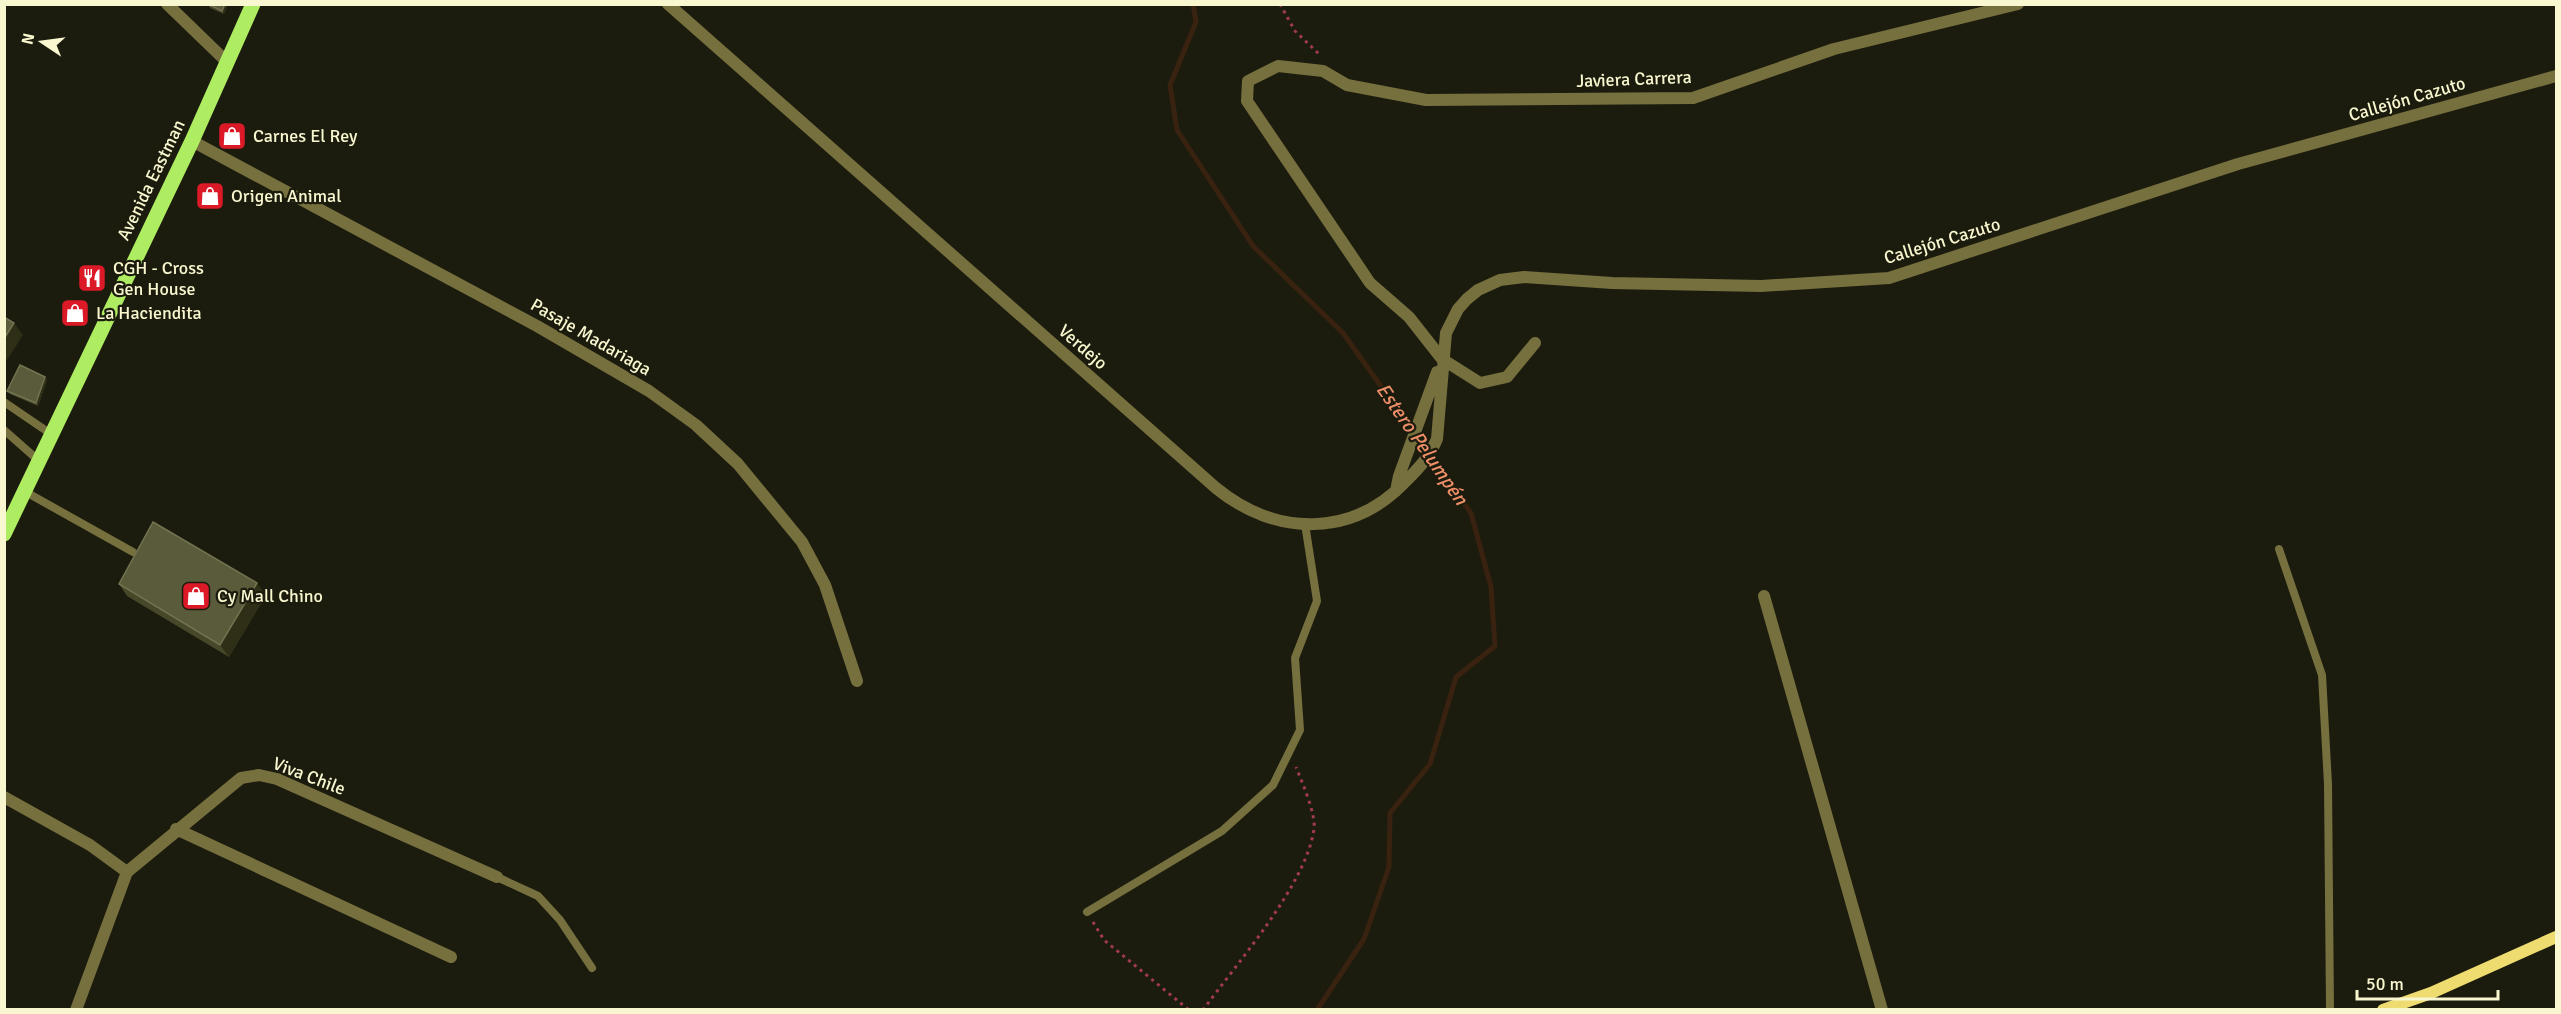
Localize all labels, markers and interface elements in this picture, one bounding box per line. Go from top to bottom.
north arrow [12,12,72,72]
text: N [17,31,39,47]
street label: Javiera Carrera [1576,66,1692,92]
street label: Callejón Cazuto [2346,72,2468,126]
street label: Avenida Eastman [112,116,190,244]
shop icon: Carnes El Rey [216,120,248,152]
place label: Carnes El Rey [253,125,358,147]
shop icon: Origen Animal [194,180,226,212]
place label: Origen Animal [231,185,341,207]
street label: Callejón Cazuto [1881,213,2003,269]
place label: CGH - Cross Gen House [113,257,204,300]
restaurant icon: CGH - Cross Gen House [76,262,108,294]
street label: Pasaje Madariaga [527,294,655,380]
shop icon: La Haciendita [59,297,91,329]
place label: La Haciendita [96,302,202,324]
street label: Verdejo [1054,320,1112,374]
water label: Estero Pelumpén [1371,378,1474,511]
shop icon: Cy Mall Chino [180,580,212,612]
place label: Cy Mall Chino [217,585,323,607]
street label: Viva Chile [270,752,348,800]
scale bar [2357,963,2498,1001]
text: 50 m [2366,973,2404,995]

